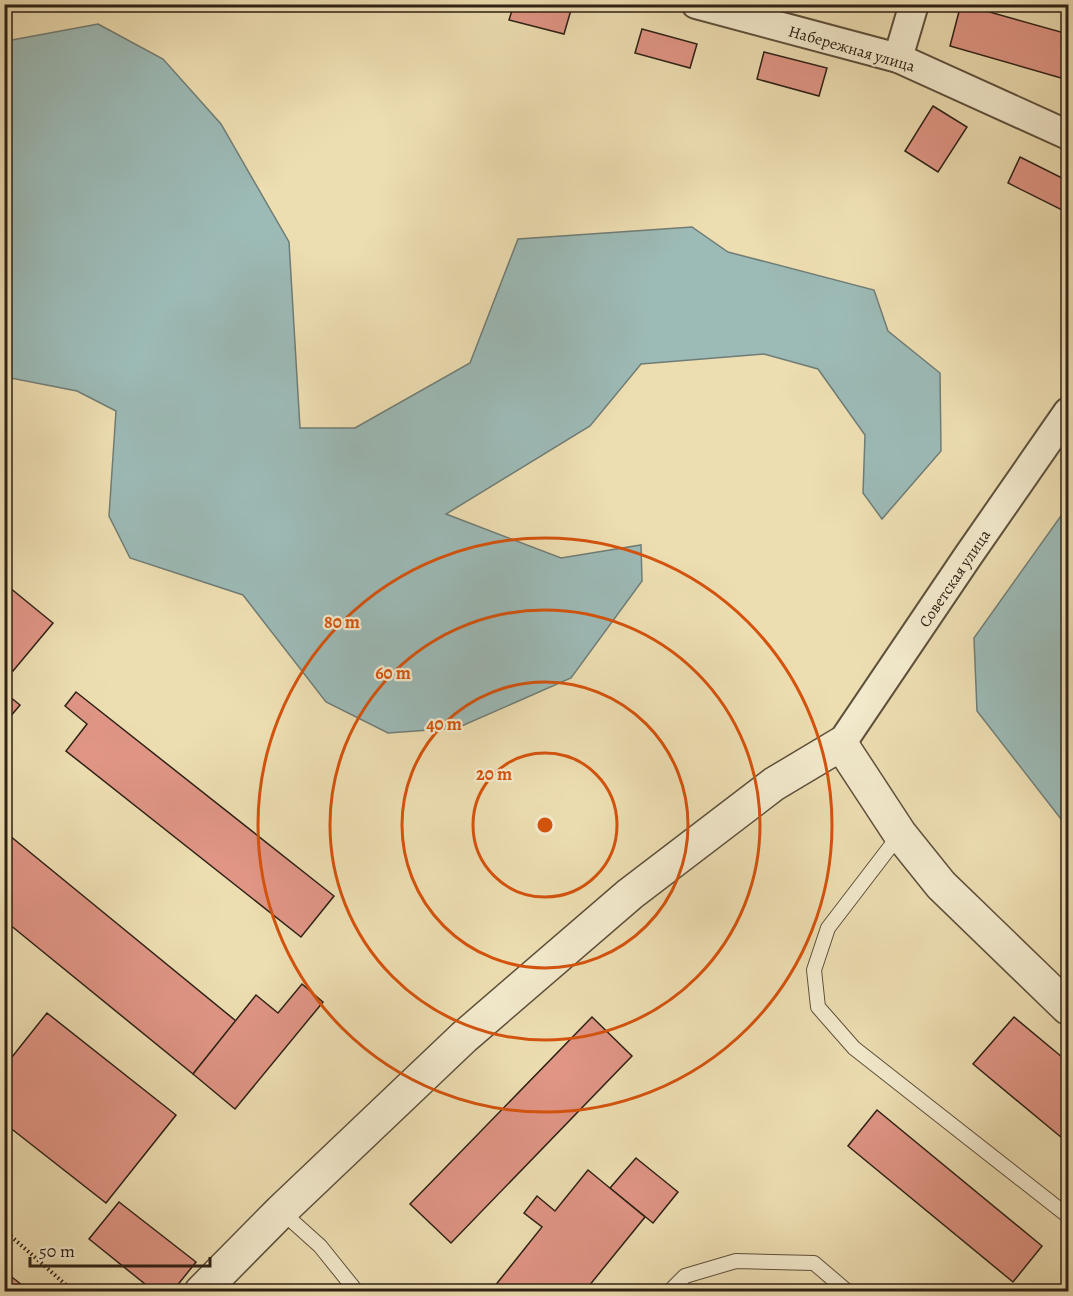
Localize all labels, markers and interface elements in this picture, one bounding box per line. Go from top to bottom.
street label: Набережная улица [786,20,918,78]
street label: Советская улица [914,525,996,632]
text: 80 m [324,610,360,634]
text: 60 m [375,661,411,685]
text: 40 m [426,712,462,736]
text: 20 m [476,762,512,786]
centre of rings [535,815,555,835]
scale bar [30,1230,210,1268]
text: 50 m [39,1239,75,1263]

